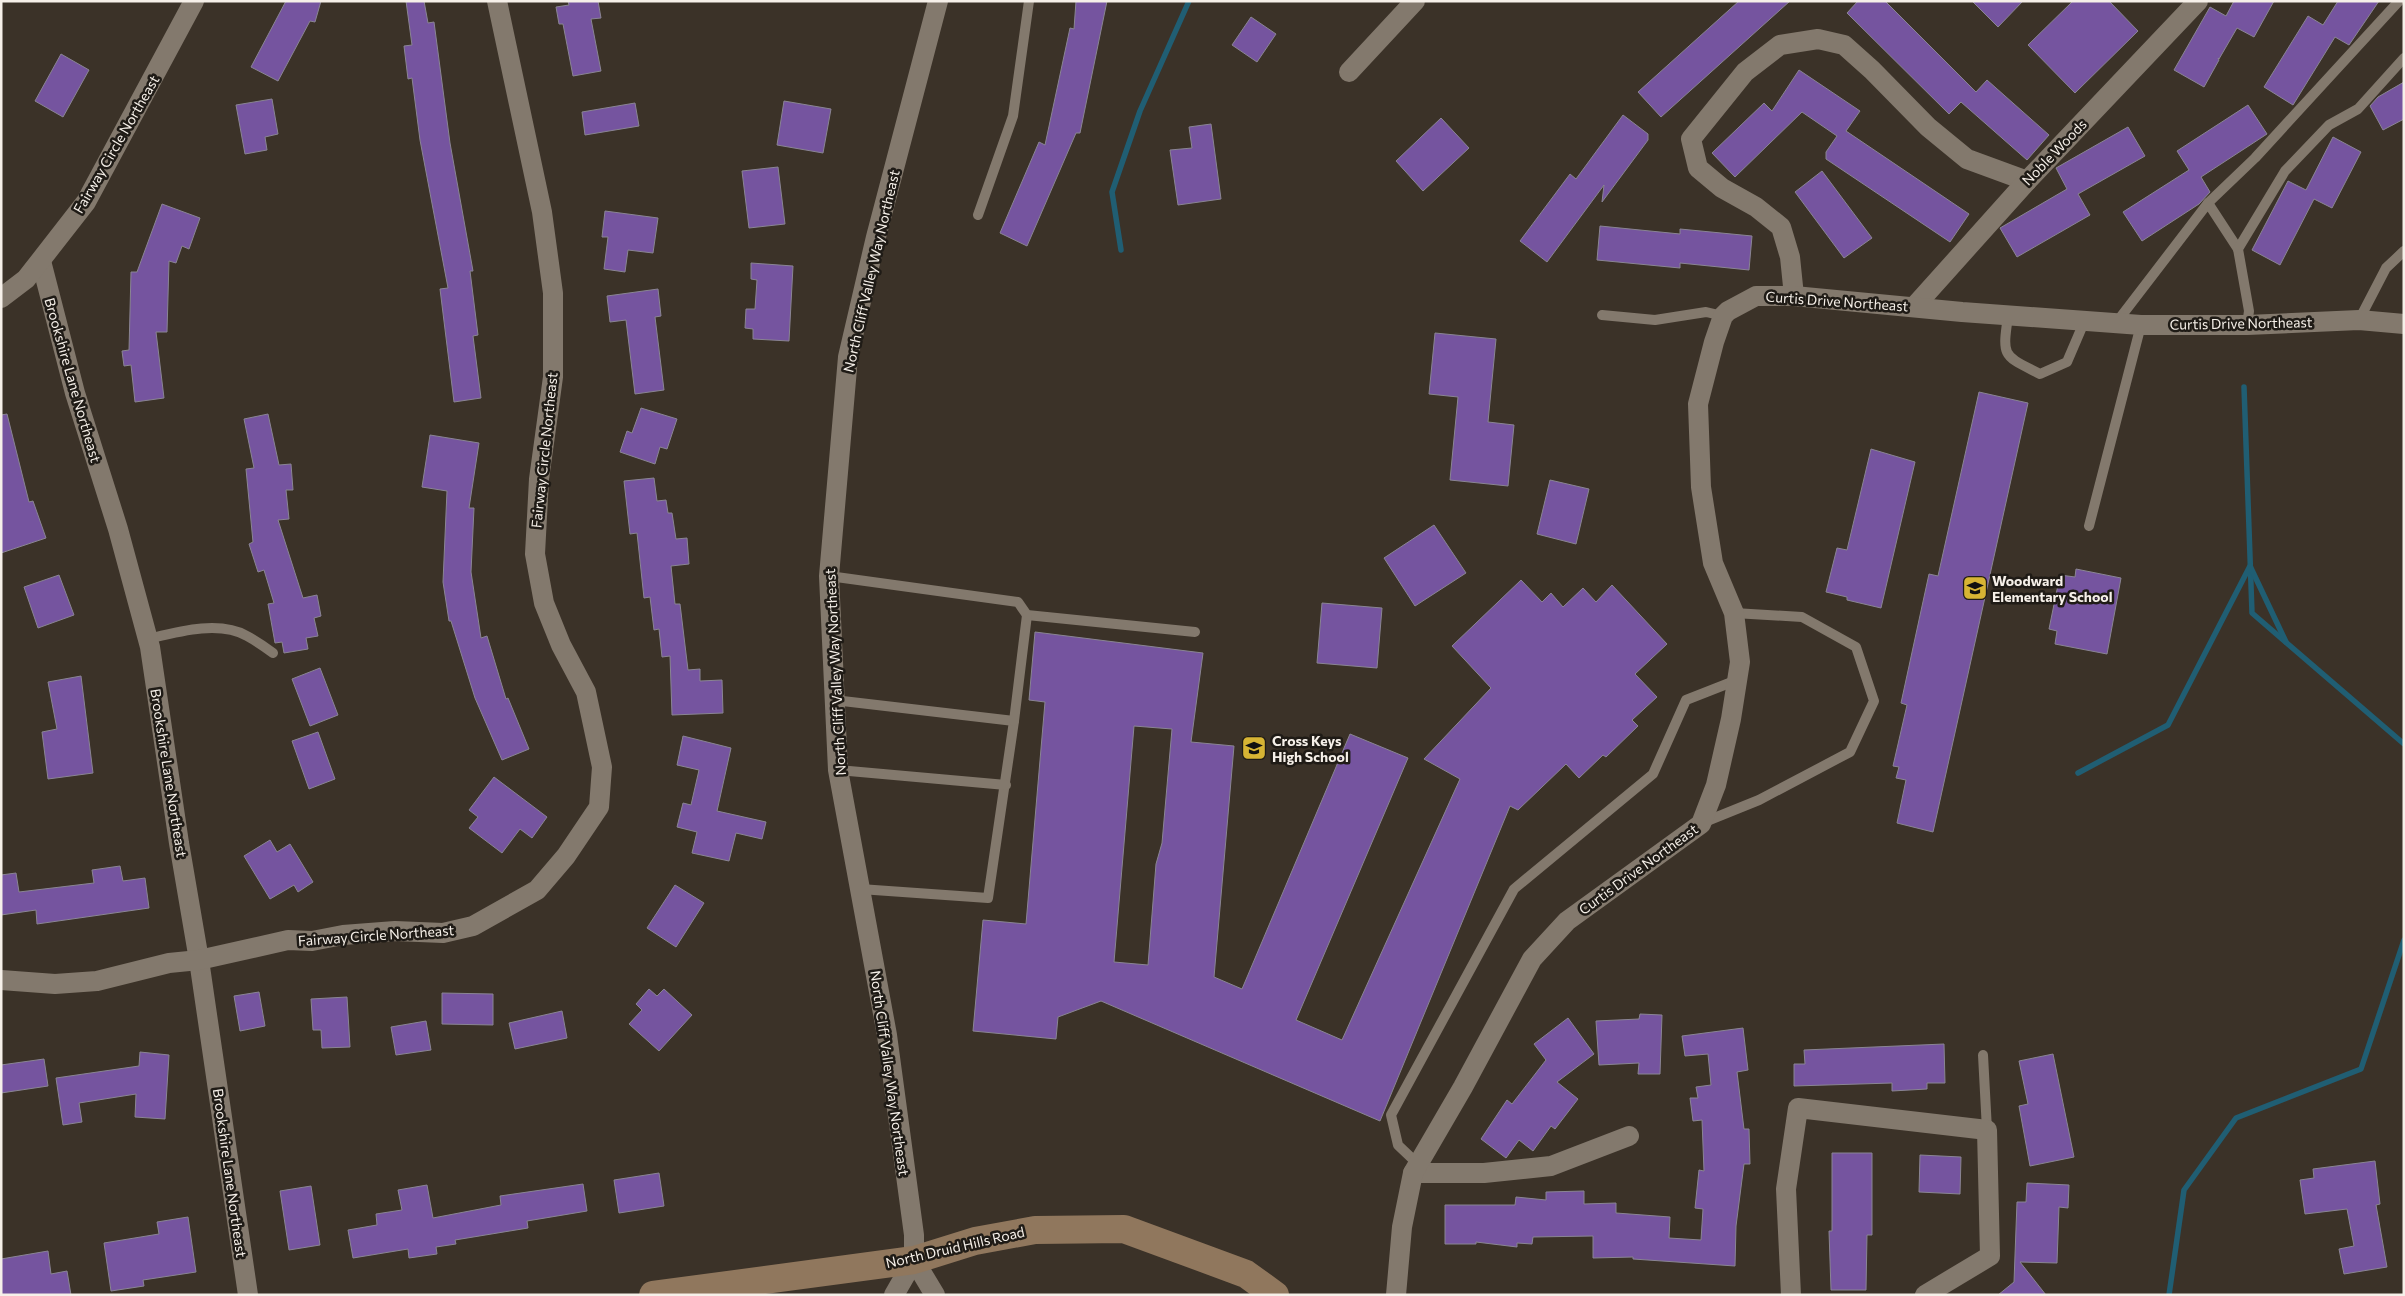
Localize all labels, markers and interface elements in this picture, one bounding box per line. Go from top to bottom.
street label: Fairway Circle Northeast [69,72,163,216]
street label: Noble Woods [2018,115,2090,189]
street label: North Cliff Valley Way Northeast [839,168,903,374]
street label: Curtis Drive Northeast [1765,288,1909,314]
street label: Brookshire Lane Northeast [41,296,105,465]
street label: Curtis Drive Northeast [2169,313,2313,333]
street label: Fairway Circle Northeast [527,371,561,529]
street label: North Cliff Valley Way Northeast [821,568,849,776]
place label: Woodward Elementary School [1992,572,2112,605]
school or university icon: Woodward Elementary School [1962,575,1988,601]
street label: Brookshire Lane Northeast [147,687,191,859]
place label: Cross Keys High School [1272,732,1349,765]
school or university icon: Cross Keys High School [1241,735,1267,761]
street label: Curtis Drive Northeast [1575,820,1701,918]
street label: Fairway Circle Northeast [297,921,455,949]
street label: North Cliff Valley Way Northeast [867,969,913,1177]
street label: Brookshire Lane Northeast [210,1087,250,1259]
street label: North Druid Hills Road [884,1223,1026,1271]

